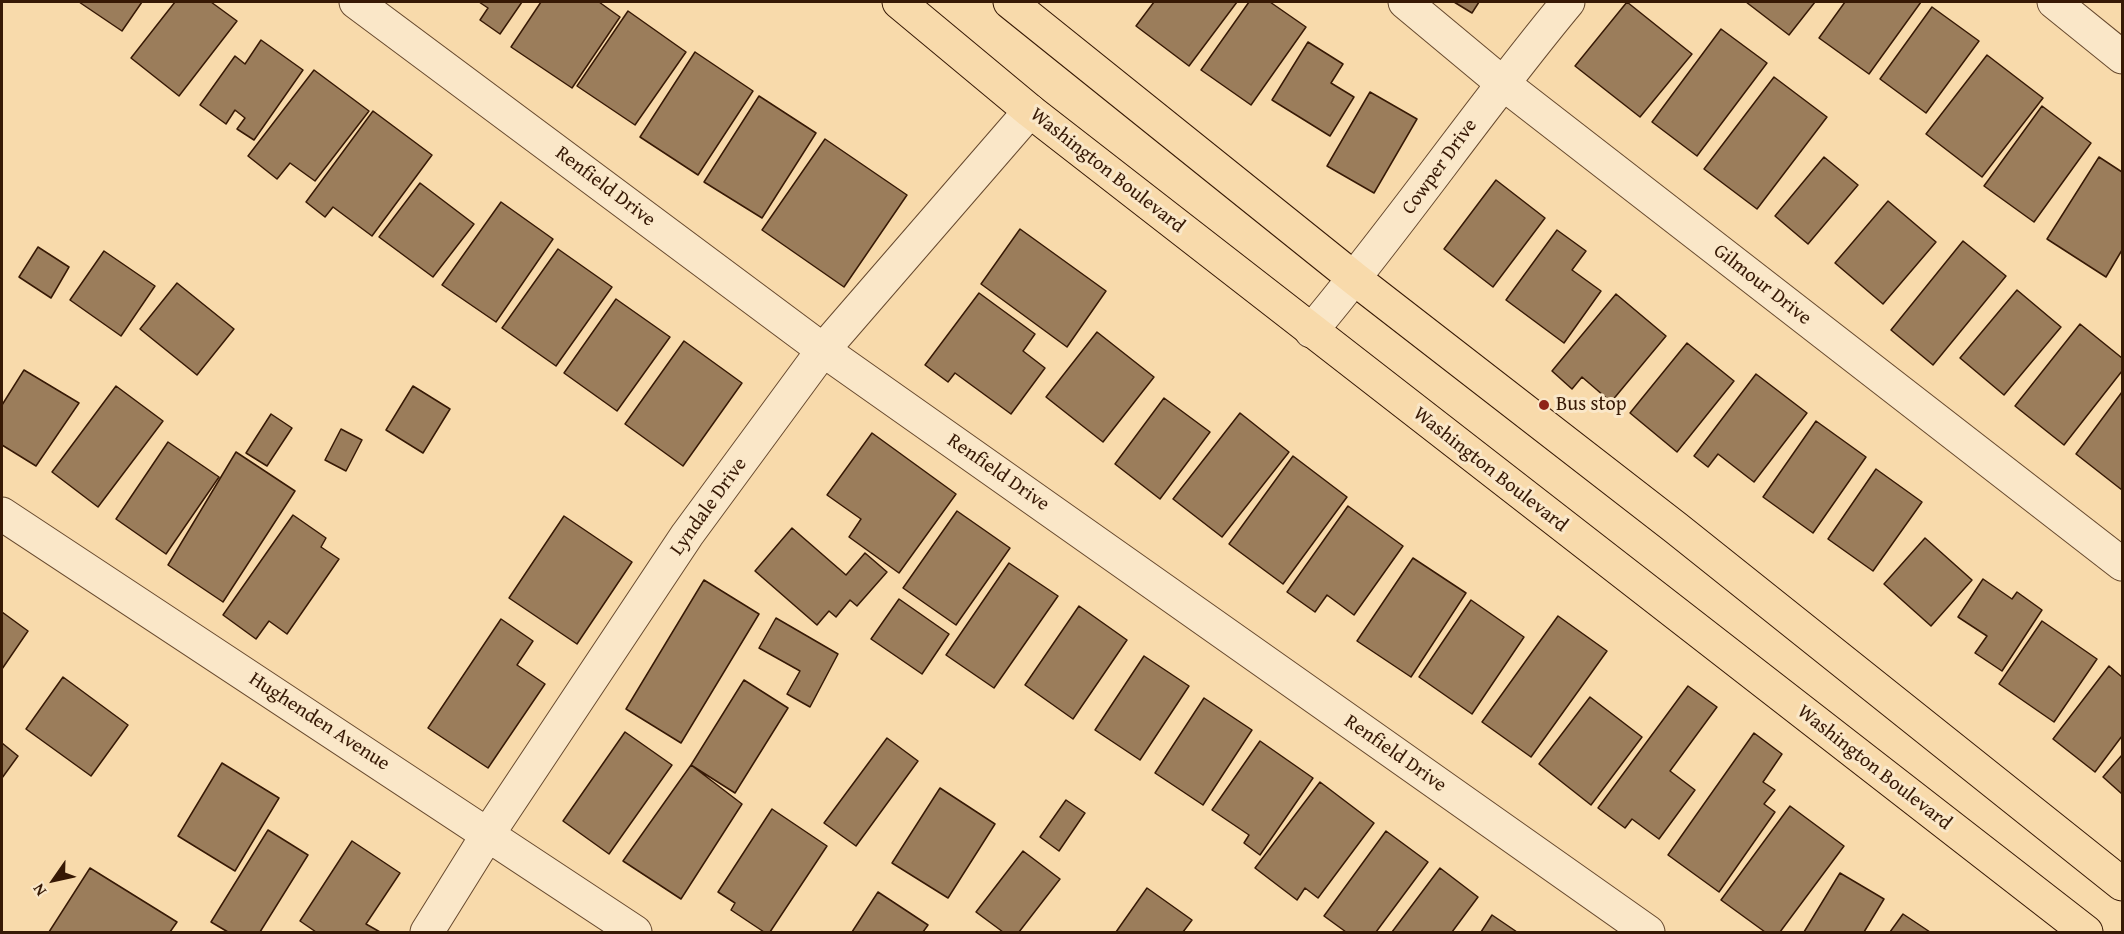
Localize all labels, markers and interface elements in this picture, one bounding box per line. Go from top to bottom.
street label: Washington Boulevard [1025,103,1189,239]
street label: Cowper Drive [1397,114,1483,220]
street label: Renfield Drive [550,142,660,232]
street label: Gilmour Drive [1708,239,1816,331]
place label: Bus stop [1556,393,1626,417]
marker: Bus stop [1537,398,1551,412]
street label: Washington Boulevard [1408,402,1572,538]
street label: Renfield Drive [942,429,1054,517]
street label: Lyndale Drive [665,453,753,561]
street label: Hughenden Avenue [244,668,394,776]
street label: Washington Boulevard [1792,700,1956,836]
street label: Renfield Drive [1339,710,1451,798]
north arrow [24,850,84,910]
text: N [26,879,52,901]

